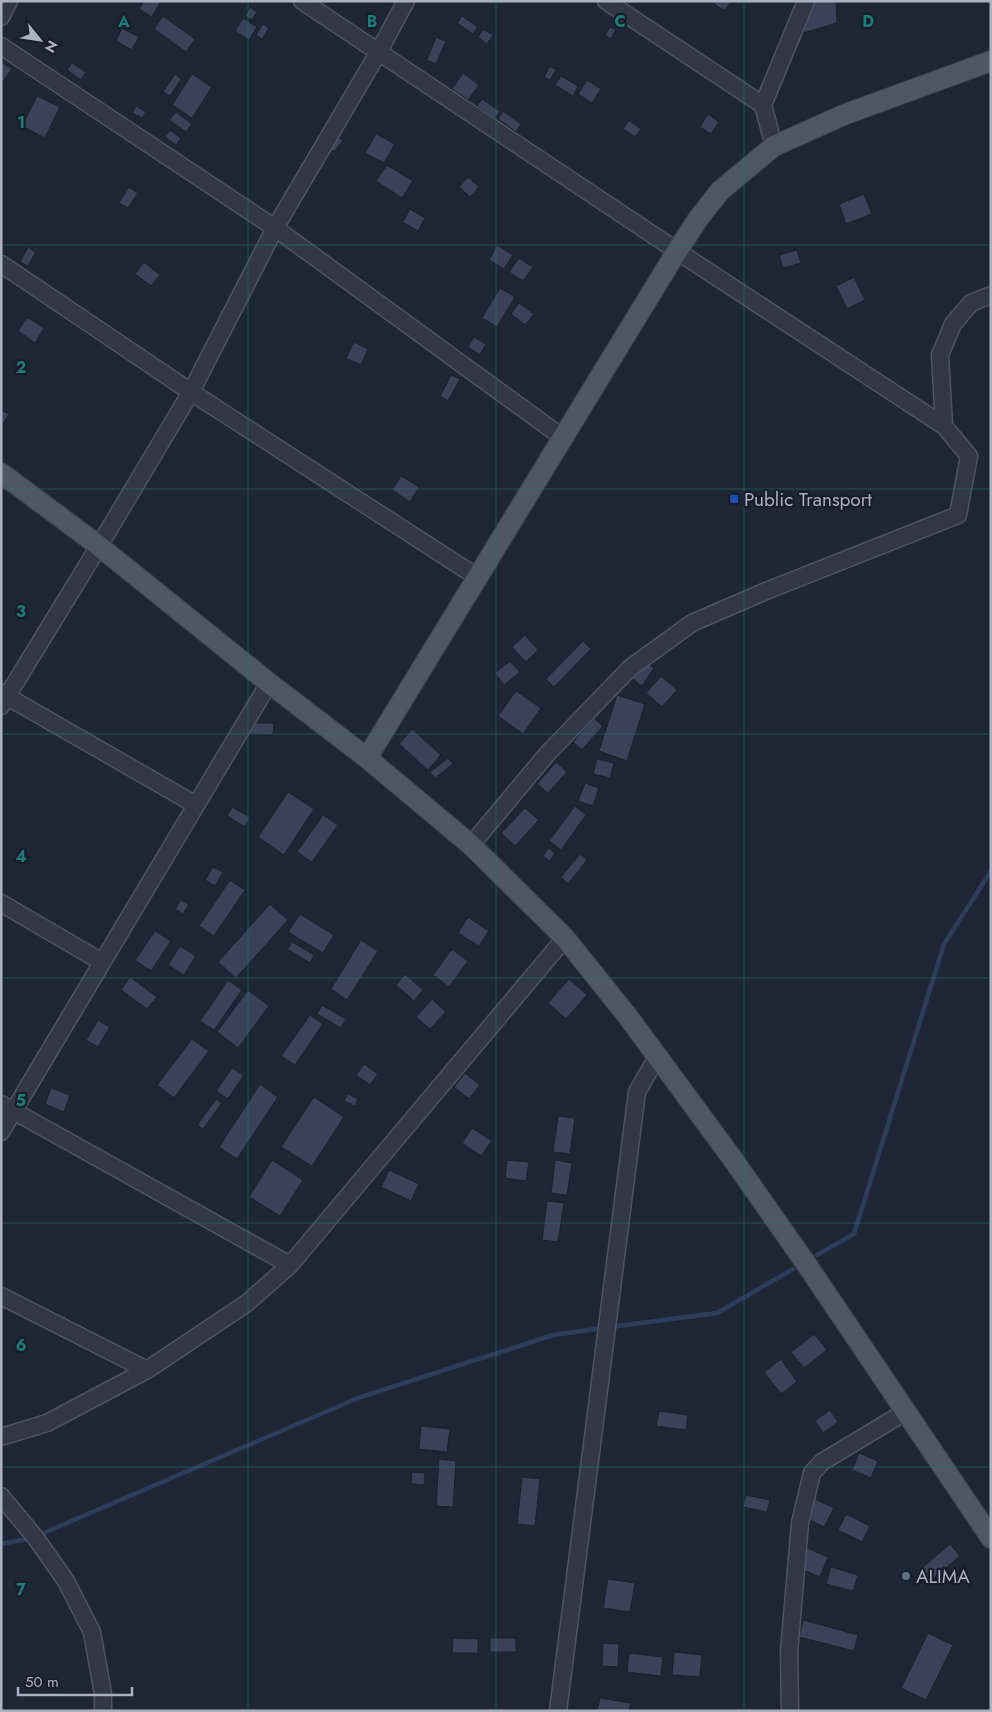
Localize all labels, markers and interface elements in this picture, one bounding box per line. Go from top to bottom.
text: A [117,10,130,33]
text: B [367,10,377,33]
text: C [614,10,626,33]
text: D [862,10,874,33]
north arrow [15,15,65,65]
text: N [40,37,63,56]
text: 1 [17,111,25,134]
text: 2 [16,356,26,379]
place label: Public Transport [744,486,872,513]
marker: Public Transport [728,493,740,505]
text: 3 [16,600,26,623]
text: 4 [15,845,27,868]
text: 5 [16,1089,26,1112]
text: 6 [16,1334,26,1357]
place label: ALIMA [916,1563,970,1590]
marker: ALIMA [900,1570,912,1582]
text: 7 [16,1578,26,1601]
scale bar [18,1664,131,1696]
text: 50 m [25,1671,59,1693]

